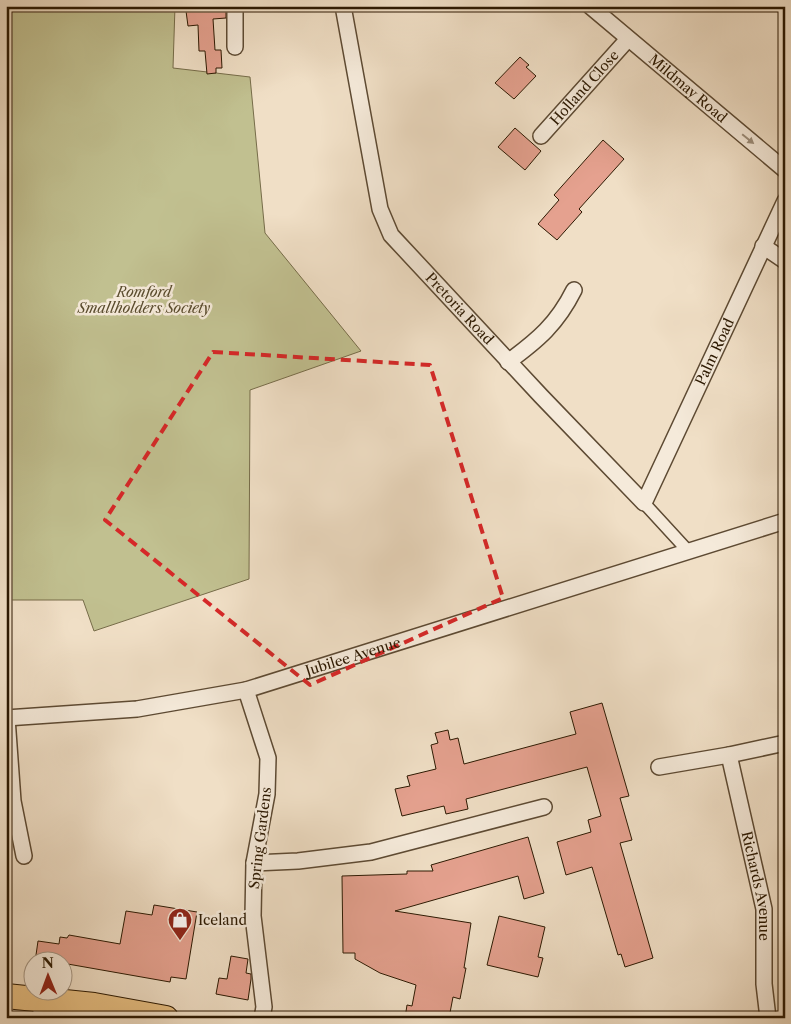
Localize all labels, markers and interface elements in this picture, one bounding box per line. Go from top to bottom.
street label: Holland Close [546,46,623,129]
street label: Mildmay Road [645,50,731,127]
one-way arrow [741,134,754,145]
street label: Pretoria Road [421,269,498,349]
park label: Romford Smallholders Society [77,283,210,317]
street label: Palm Road [691,315,738,388]
street label: Jubilee Avenue [301,633,403,680]
street label: Spring Gardens [245,786,275,890]
street label: Richards Avenue [738,829,773,941]
shop icon: Iceland [167,907,193,941]
place label: Iceland [198,911,247,929]
north arrow [22,952,72,1002]
text: N [42,954,54,972]

